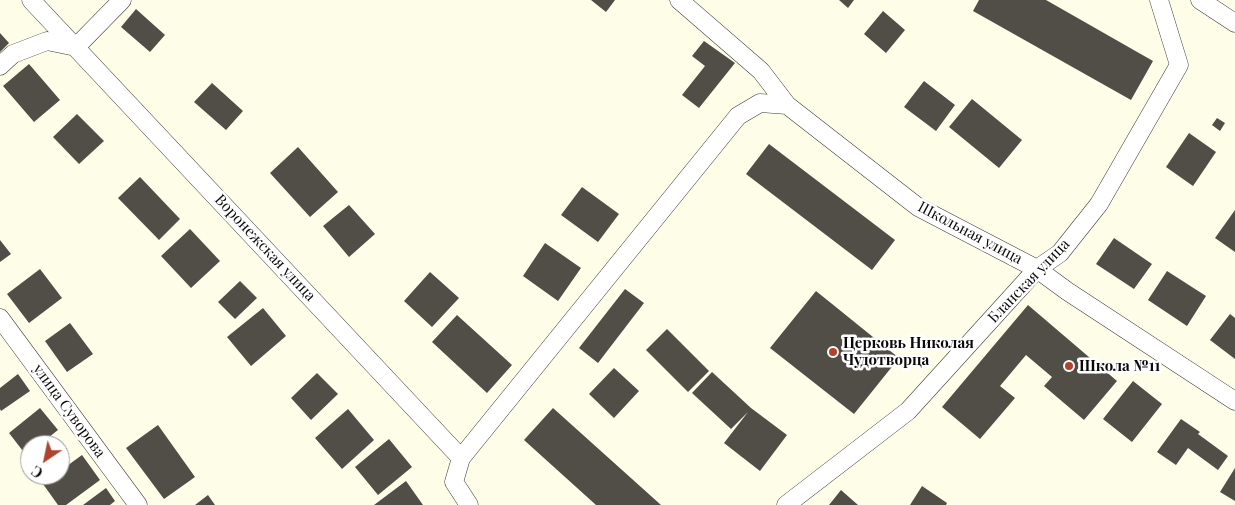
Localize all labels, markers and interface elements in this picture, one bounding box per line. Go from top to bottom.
street label: Воронежская улица [211,191,319,305]
street label: Школьная улица [915,198,1025,268]
street label: Бланская улица [984,235,1074,327]
place label: Церковь Николая Чудотворца [843,334,974,369]
marker: Церковь Николая Чудотворца [827,346,839,358]
place label: Школа №11 [1079,357,1160,375]
marker: Школа №11 [1063,360,1075,372]
street label: улица Суворова [29,361,109,461]
north arrow [20,435,70,485]
text: С [27,461,46,483]

